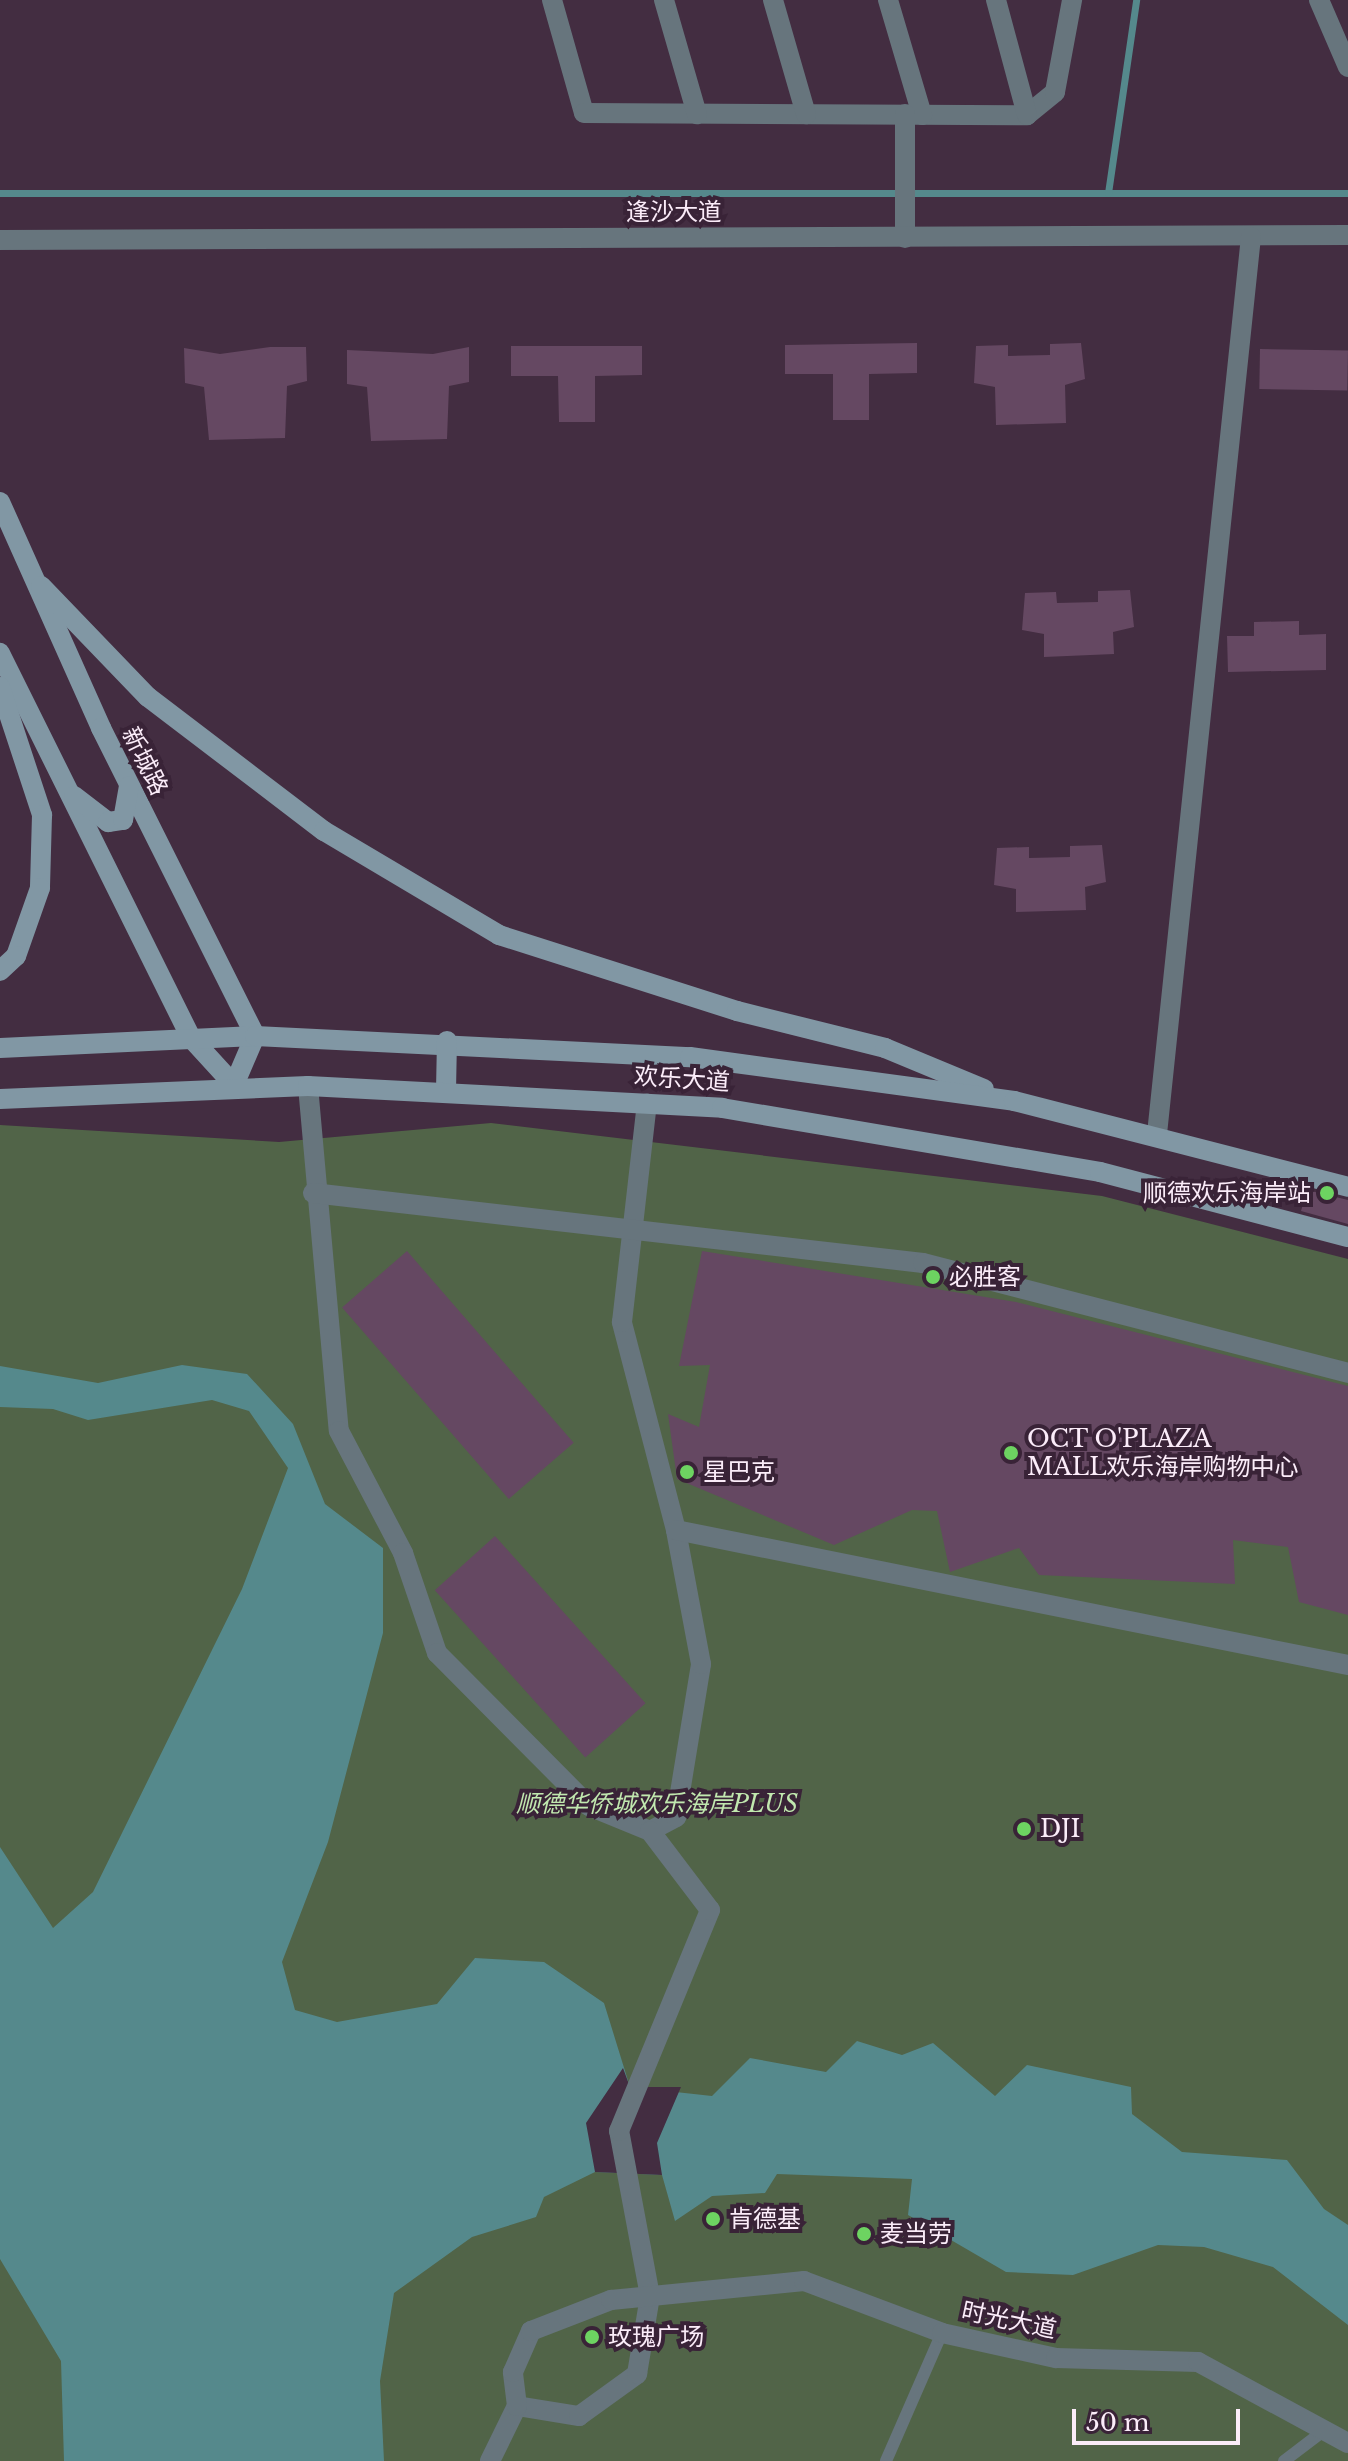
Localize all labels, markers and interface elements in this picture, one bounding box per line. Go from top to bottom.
street label: 逢沙大道 [626,198,722,226]
street label: 新城路 [116,722,174,800]
street label: 欢乐大道 [633,1061,731,1097]
place label: 顺德欢乐海岸站 [1143,1179,1311,1207]
marker: 顺德欢乐海岸站 [1318,1184,1336,1202]
place label: 必胜客 [949,1263,1021,1291]
marker: 必胜客 [924,1268,942,1286]
place label: OCT O'PLAZA MALL欢乐海岸购物中心 [1027,1425,1299,1481]
marker: OCT O'PLAZA MALL欢乐海岸购物中心 [1002,1444,1020,1462]
place label: 星巴克 [703,1458,775,1486]
marker: 星巴克 [678,1463,696,1481]
park label: 顺德华侨城欢乐海岸PLUS [516,1790,798,1818]
place label: DJI [1040,1815,1080,1843]
marker: DJI [1015,1820,1033,1838]
place label: 肯德基 [729,2205,801,2233]
marker: 肯德基 [704,2210,722,2228]
place label: 麦当劳 [880,2220,952,2248]
marker: 麦当劳 [855,2225,873,2243]
street label: 时光大道 [959,2296,1059,2344]
place label: 玫瑰广场 [608,2323,704,2351]
marker: 玫瑰广场 [583,2328,601,2346]
scale bar [1076,2393,1244,2443]
text: 50 m [1086,2408,1149,2437]

